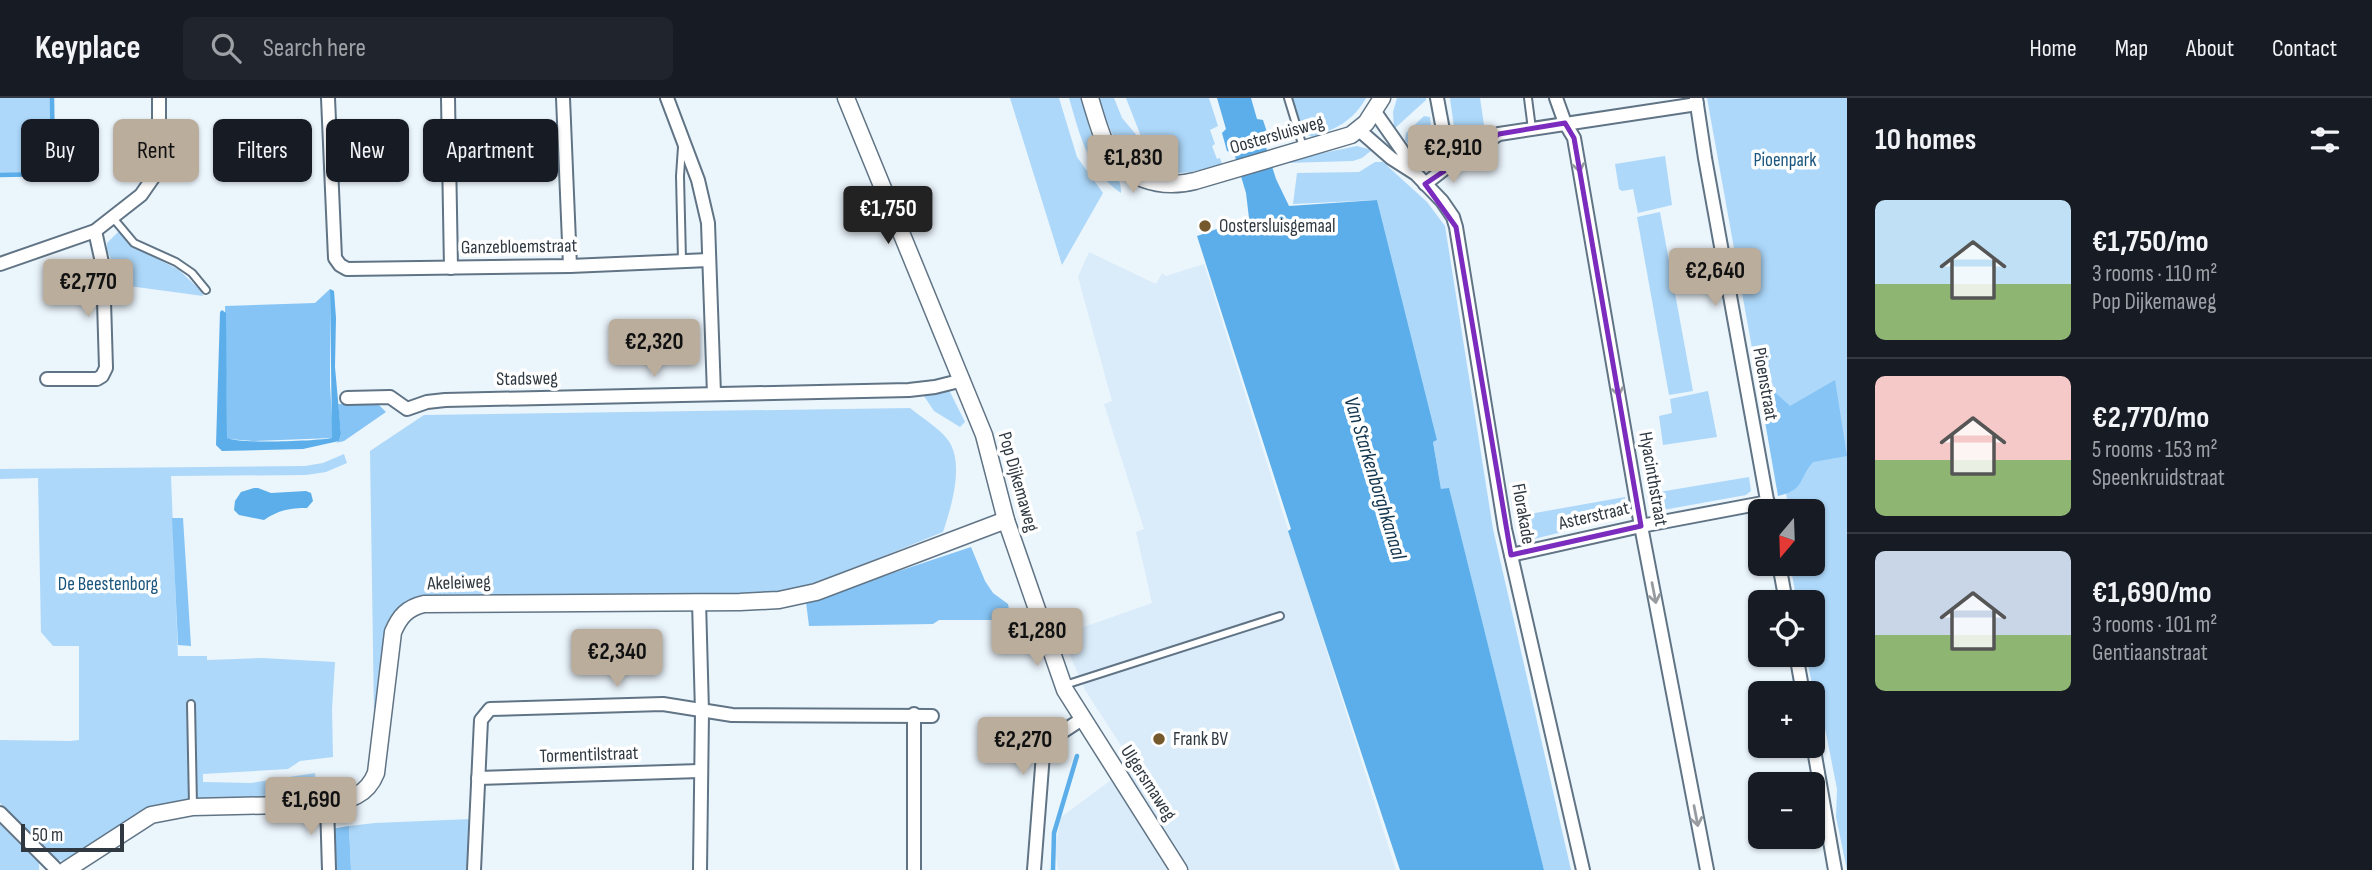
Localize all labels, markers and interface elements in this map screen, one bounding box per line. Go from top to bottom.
search box [183,17,673,80]
text: Keyplace [35,28,141,68]
icon: search [207,29,245,67]
text: Search here [263,33,366,64]
text: Home [2029,34,2077,63]
text: Map [2115,34,2148,63]
text: About [2186,34,2234,63]
text: Contact [2272,34,2337,63]
street label: Oostersluisweg [1227,110,1327,159]
chip: Buy [21,119,99,182]
chip: Rent [113,119,199,182]
chip: Filters [213,119,312,182]
chip: New [326,119,409,182]
chip: Apartment [423,119,558,182]
icon: filters [2306,121,2344,159]
text: 10 homes [1875,122,1976,158]
pin: €2,910 [1396,126,1510,185]
text: €2,910 [1424,134,1482,162]
pin: €1,830 [1076,136,1190,195]
text: €1,830 [1103,144,1163,172]
park label: Pioenpark [1753,149,1817,172]
one-way arrow [1572,150,1585,173]
pin: €1,750 [831,186,945,246]
text: €1,750 [859,195,917,223]
place label: Oostersluisgemaal [1219,215,1336,238]
marker: Oostersluisgemaal [1197,218,1213,234]
text: €1,750/mo [2092,224,2209,260]
icon: home [1931,228,2015,312]
street label: Ganzebloemstraat [461,234,578,260]
pin: €2,640 [1658,248,1772,308]
text: €2,640 [1685,257,1745,285]
pin: €2,770 [31,260,145,319]
text: 3 rooms · 110 m² [2092,260,2217,288]
text: €2,770 [59,268,117,296]
text: Pop Dijkemaweg [2092,288,2217,316]
pin: €2,320 [597,320,711,379]
text: €2,320 [625,328,683,356]
street label: Pioenstraat [1747,346,1783,422]
street label: Stadsweg [496,367,558,391]
one-way arrow [1611,374,1624,397]
water label: Van Starkenborghkanaal [1338,394,1412,563]
text: €2,770/mo [2092,400,2209,436]
icon: home [1931,404,2015,488]
street label: Pop Dijkemaweg [993,429,1043,535]
street label: Hyacinthstraat [1633,430,1673,528]
text: 5 rooms · 153 m² [2092,436,2218,464]
text: Speenkruidstraat [2092,464,2225,492]
street label: Florakade [1506,482,1540,546]
street label: Asterstraat [1556,497,1632,535]
north arrow [1748,499,1825,576]
map controls [1748,499,1825,849]
street label: Akeleiweg [426,570,492,596]
park label: De Beestenborg [58,573,159,596]
text: €1,690/mo [2092,575,2211,611]
icon: home [1931,579,2015,663]
one-way arrow [1648,581,1661,604]
button: locate [1748,590,1825,667]
pin: €1,280 [980,608,1094,668]
text: 3 rooms · 101 m² [2092,611,2217,639]
text: €1,280 [1008,617,1066,645]
pin: €2,340 [560,630,674,689]
text: €2,340 [587,638,647,666]
text: Gentiaanstraat [2092,639,2208,667]
button: + [1748,681,1825,758]
pin: €2,270 [966,718,1080,777]
text: €2,270 [994,726,1052,754]
place label: Frank BV [1173,728,1228,751]
marker: Frank BV [1151,731,1167,747]
street label: Ulgersmaweg [1115,741,1181,825]
street label: Tormentilstraat [539,742,639,768]
button: − [1748,772,1825,849]
pin: €1,690 [254,778,368,837]
text: €1,690 [281,786,341,814]
one-way arrow [1690,804,1704,827]
scale bar [21,821,124,853]
text: 50 m [32,824,63,847]

